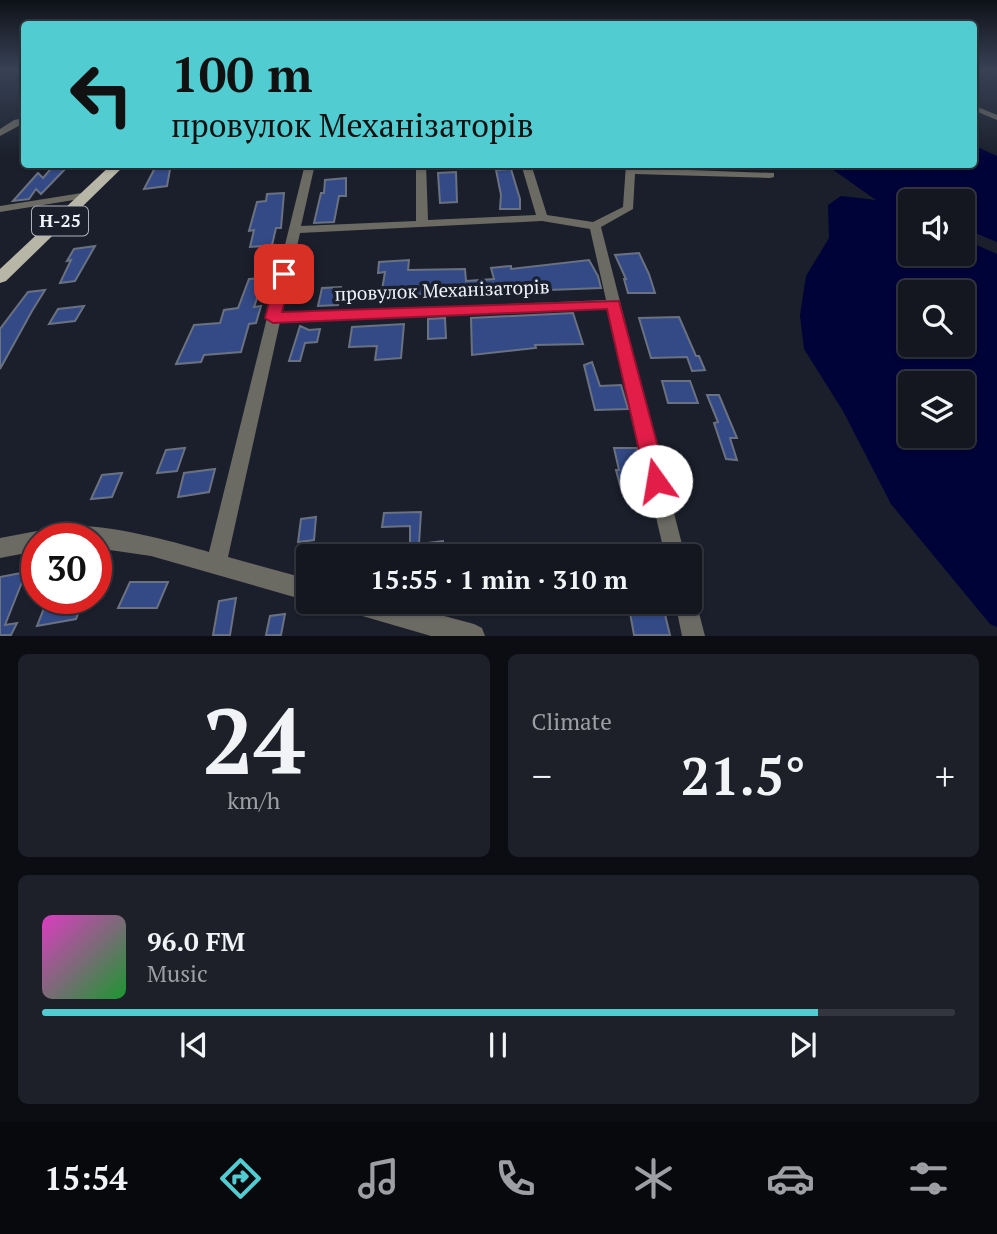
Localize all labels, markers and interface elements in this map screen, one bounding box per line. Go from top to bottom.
text: 100 m [171,41,313,106]
icon: left [56,49,147,140]
text: провулок Механізаторів [171,104,534,146]
map controls [898,189,975,448]
button: sound [898,189,975,266]
road number: Н-25 [32,206,88,236]
pin [254,244,314,304]
icon: arrive [265,255,303,293]
street label: провулок Механізаторів [334,273,550,306]
button: search [898,280,975,357]
button: layers [898,371,975,448]
position arrow [619,444,693,518]
speed limit sign: 30 [21,523,112,614]
text: 15:55 · 1 min · 310 m [370,562,628,596]
text: 24 [202,679,305,800]
text: Climate [532,706,612,737]
text: 21.5° [681,741,806,810]
text: − [532,751,552,801]
text: + [935,751,955,801]
text: km/h [227,785,280,816]
text: 96.0 FM [147,924,245,958]
text: Music [147,958,208,989]
icon: previous [175,1026,213,1064]
icon: pause [479,1026,517,1064]
icon: next [784,1026,822,1064]
icon: directions [216,1154,265,1203]
icon: music [354,1154,403,1203]
icon: phone [491,1154,540,1203]
icon: climate [629,1154,678,1203]
icon: car [766,1154,815,1203]
icon: filters [904,1154,953,1203]
text: 15:54 [44,1157,128,1199]

